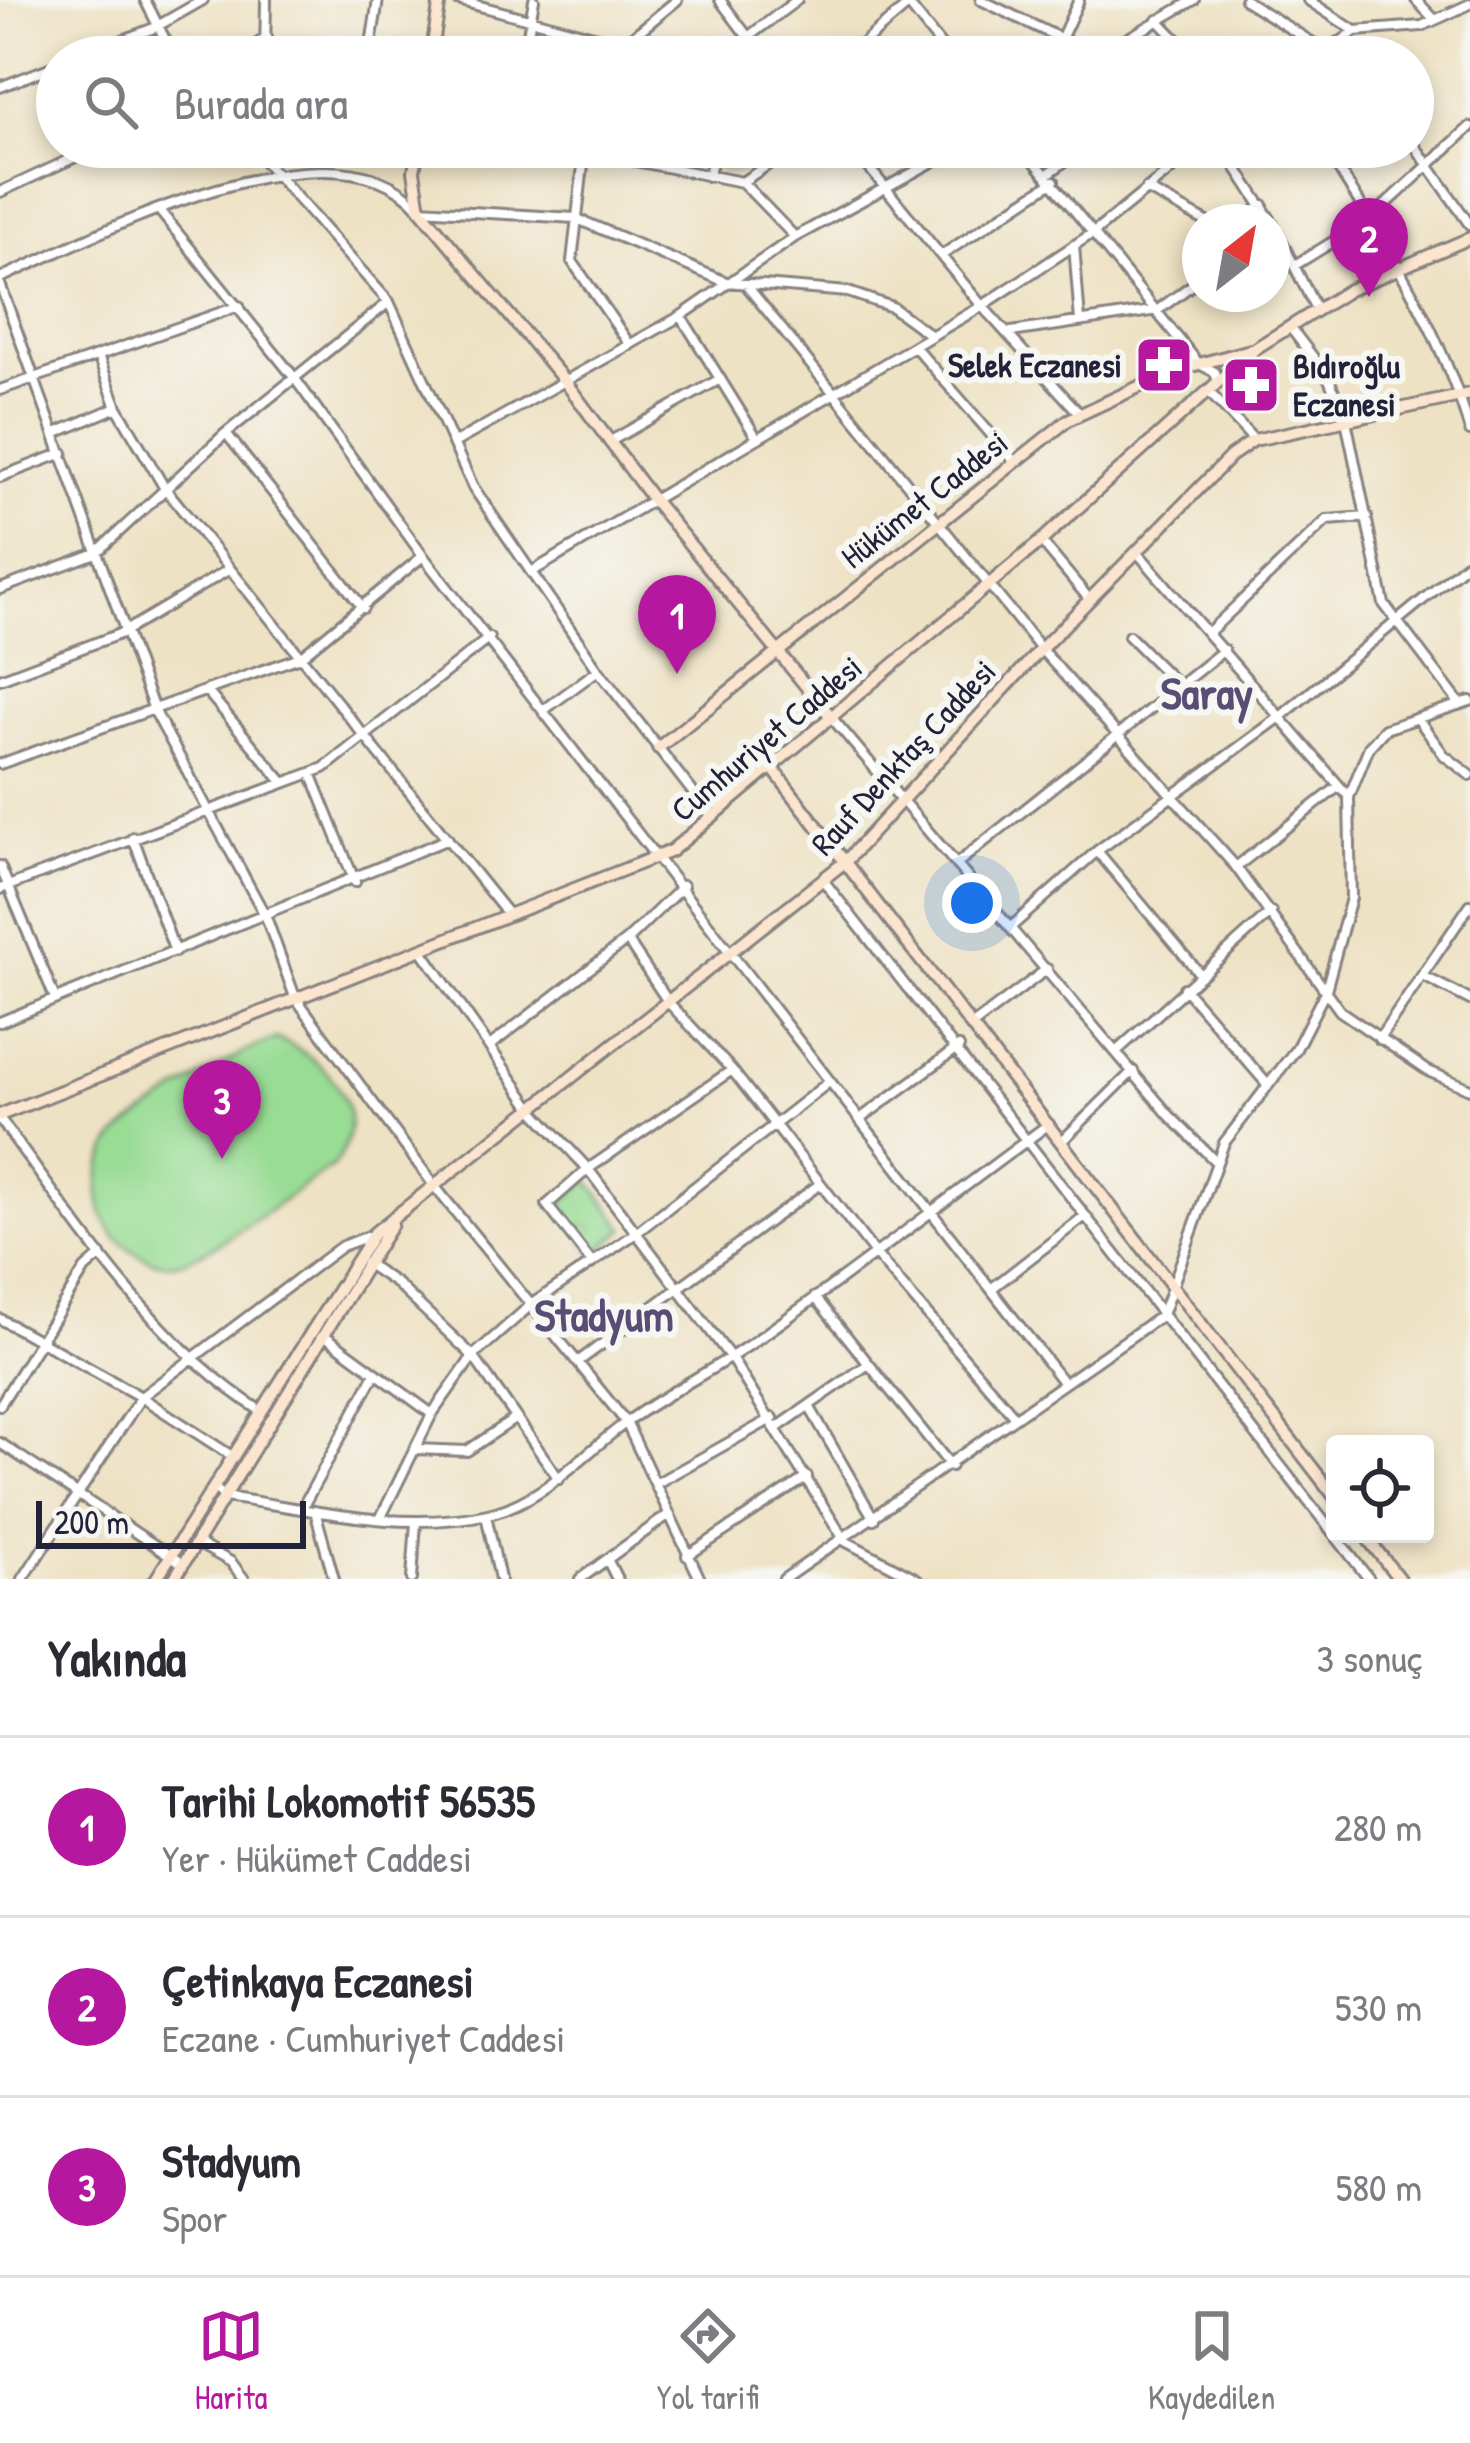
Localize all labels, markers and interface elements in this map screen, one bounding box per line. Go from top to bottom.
search box [36,36,1434,168]
icon: search [78,69,144,135]
text: Burada ara [174,72,348,133]
pin: 2 [1330,198,1408,297]
north arrow [1182,204,1290,312]
pharmacy icon: Selek Eczanesi [1133,334,1195,396]
place label: Selek Eczanesi [948,343,1122,387]
place label: Bıdıroğlu Eczanesi [1293,344,1401,426]
pharmacy icon: Bıdıroğlu Eczanesi [1220,354,1282,416]
street label: Hükümet Caddesi [832,420,1016,578]
pin: 1 [638,575,716,674]
street label: Cumhuriyet Caddesi [661,645,872,832]
street label: Rauf Denktaş Caddesi [801,650,1005,864]
district label: Saray [1161,662,1253,724]
your location [942,873,1002,933]
pin: 3 [183,1060,261,1159]
district label: Stadyum [535,1284,673,1346]
map controls [1326,1435,1434,1543]
button: locate [1326,1435,1434,1543]
scale bar [36,1495,306,1548]
text: 200 m [54,1500,129,1544]
text: Yakında [48,1623,186,1692]
text: 3 sonuç [1316,1631,1422,1684]
text: Tarihi Lokomotif 56535 [162,1770,535,1831]
text: 1 [80,1800,94,1853]
text: 280 m [1334,1800,1422,1853]
text: Yer · Hükümet Caddesi [162,1831,472,1884]
text: Çetinkaya Eczanesi [162,1950,474,2011]
text: 2 [78,1980,96,2033]
text: 530 m [1335,1980,1422,2033]
text: Eczane · Cumhuriyet Caddesi [162,2011,565,2064]
text: Stadyum [162,2130,301,2191]
text: 3 [78,2160,96,2213]
text: 580 m [1336,2160,1422,2213]
text: Spor [162,2191,227,2244]
tab: Harita [195,2303,267,2419]
tab: Yol tarifi [657,2303,759,2419]
tab: Kaydedilen [1148,2303,1275,2419]

